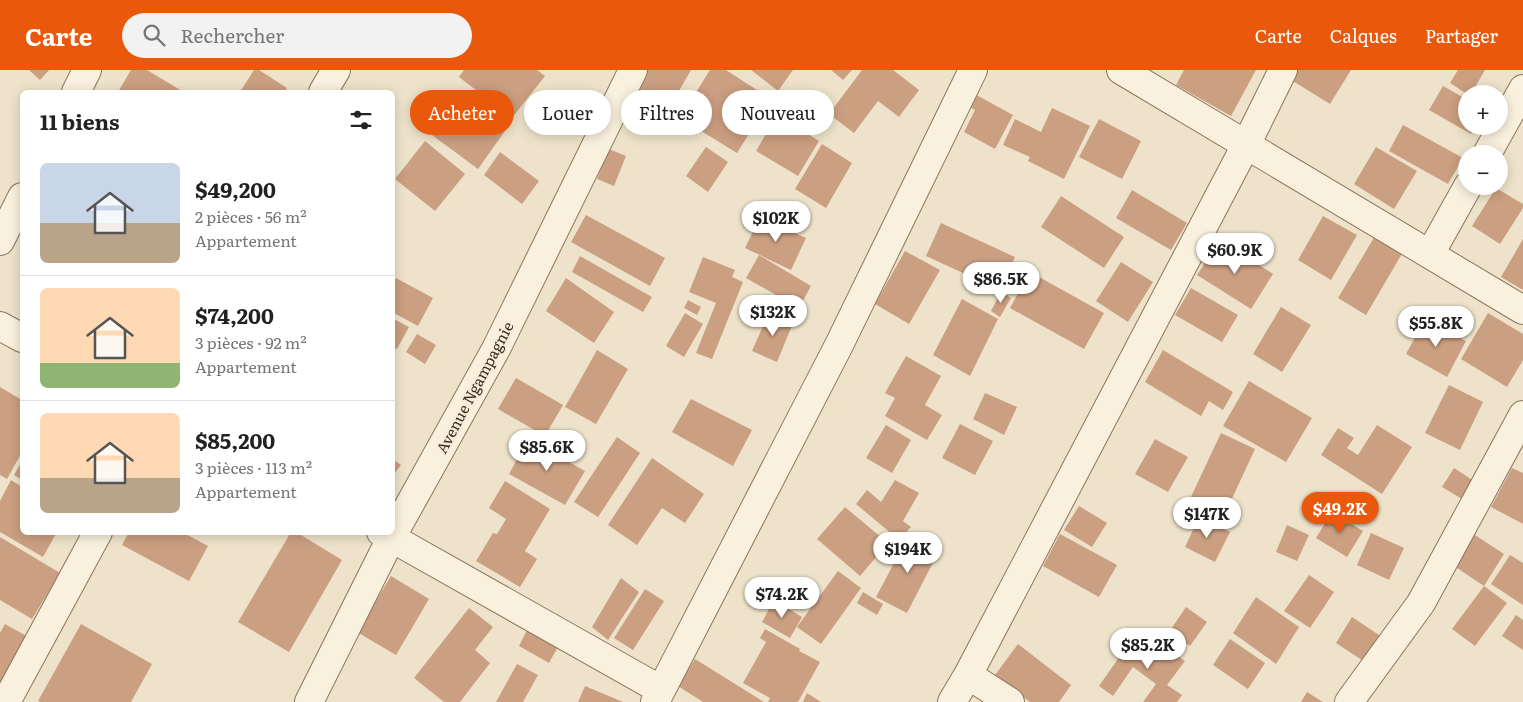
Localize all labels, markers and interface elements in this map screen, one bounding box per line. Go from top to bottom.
search box [122,13,472,58]
text: Carte [25,18,92,53]
icon: search [140,21,168,49]
text: Rechercher [180,21,284,49]
text: Carte [1255,22,1302,49]
text: Calques [1330,22,1397,49]
text: Partager [1425,22,1498,49]
map controls [1458,85,1508,195]
button: + [1458,85,1508,135]
chip: Acheter [410,90,514,135]
chip: Louer [524,90,611,135]
chip: Filtres [621,90,712,135]
chip: Nouveau [722,90,834,135]
text: 11 biens [40,105,119,136]
icon: filters [347,106,375,134]
button: − [1458,145,1508,195]
text: $49,200 [195,173,276,204]
icon: home [80,183,140,243]
pin: $102K [741,200,811,243]
text: 2 pièces · 56 m² [195,204,307,228]
text: $102K [753,205,799,229]
text: Appartement [195,228,297,252]
pin: $60.9K [1194,232,1276,275]
text: $60.9K [1207,237,1263,261]
pin: $86.5K [960,262,1042,304]
text: $86.5K [974,266,1028,290]
pin: $132K [738,294,808,337]
text: $74,200 [195,299,274,330]
text: $132K [750,299,796,323]
pin: $55.8K [1395,306,1477,348]
icon: home [80,308,140,368]
text: $55.8K [1409,310,1463,334]
street label: Avenue Ngampagnie [429,317,519,457]
text: 3 pièces · 92 m² [195,330,307,354]
text: Appartement [195,354,297,378]
text: $85,200 [195,424,275,455]
pin: $85.6K [506,430,588,472]
icon: home [80,433,140,493]
text: $85.6K [520,434,574,458]
text: 3 pièces · 113 m² [195,455,312,479]
text: Appartement [195,479,297,503]
pin: $49.2K [1299,492,1381,534]
pin: $147K [1172,496,1242,539]
text: $49.2K [1313,496,1367,520]
text: $147K [1184,501,1230,525]
pin: $194K [873,532,943,574]
text: $194K [884,536,932,560]
pin: $74.2K [741,576,823,619]
text: $74.2K [755,581,809,605]
pin: $85.2K [1107,628,1189,670]
text: $85.2K [1121,632,1175,656]

